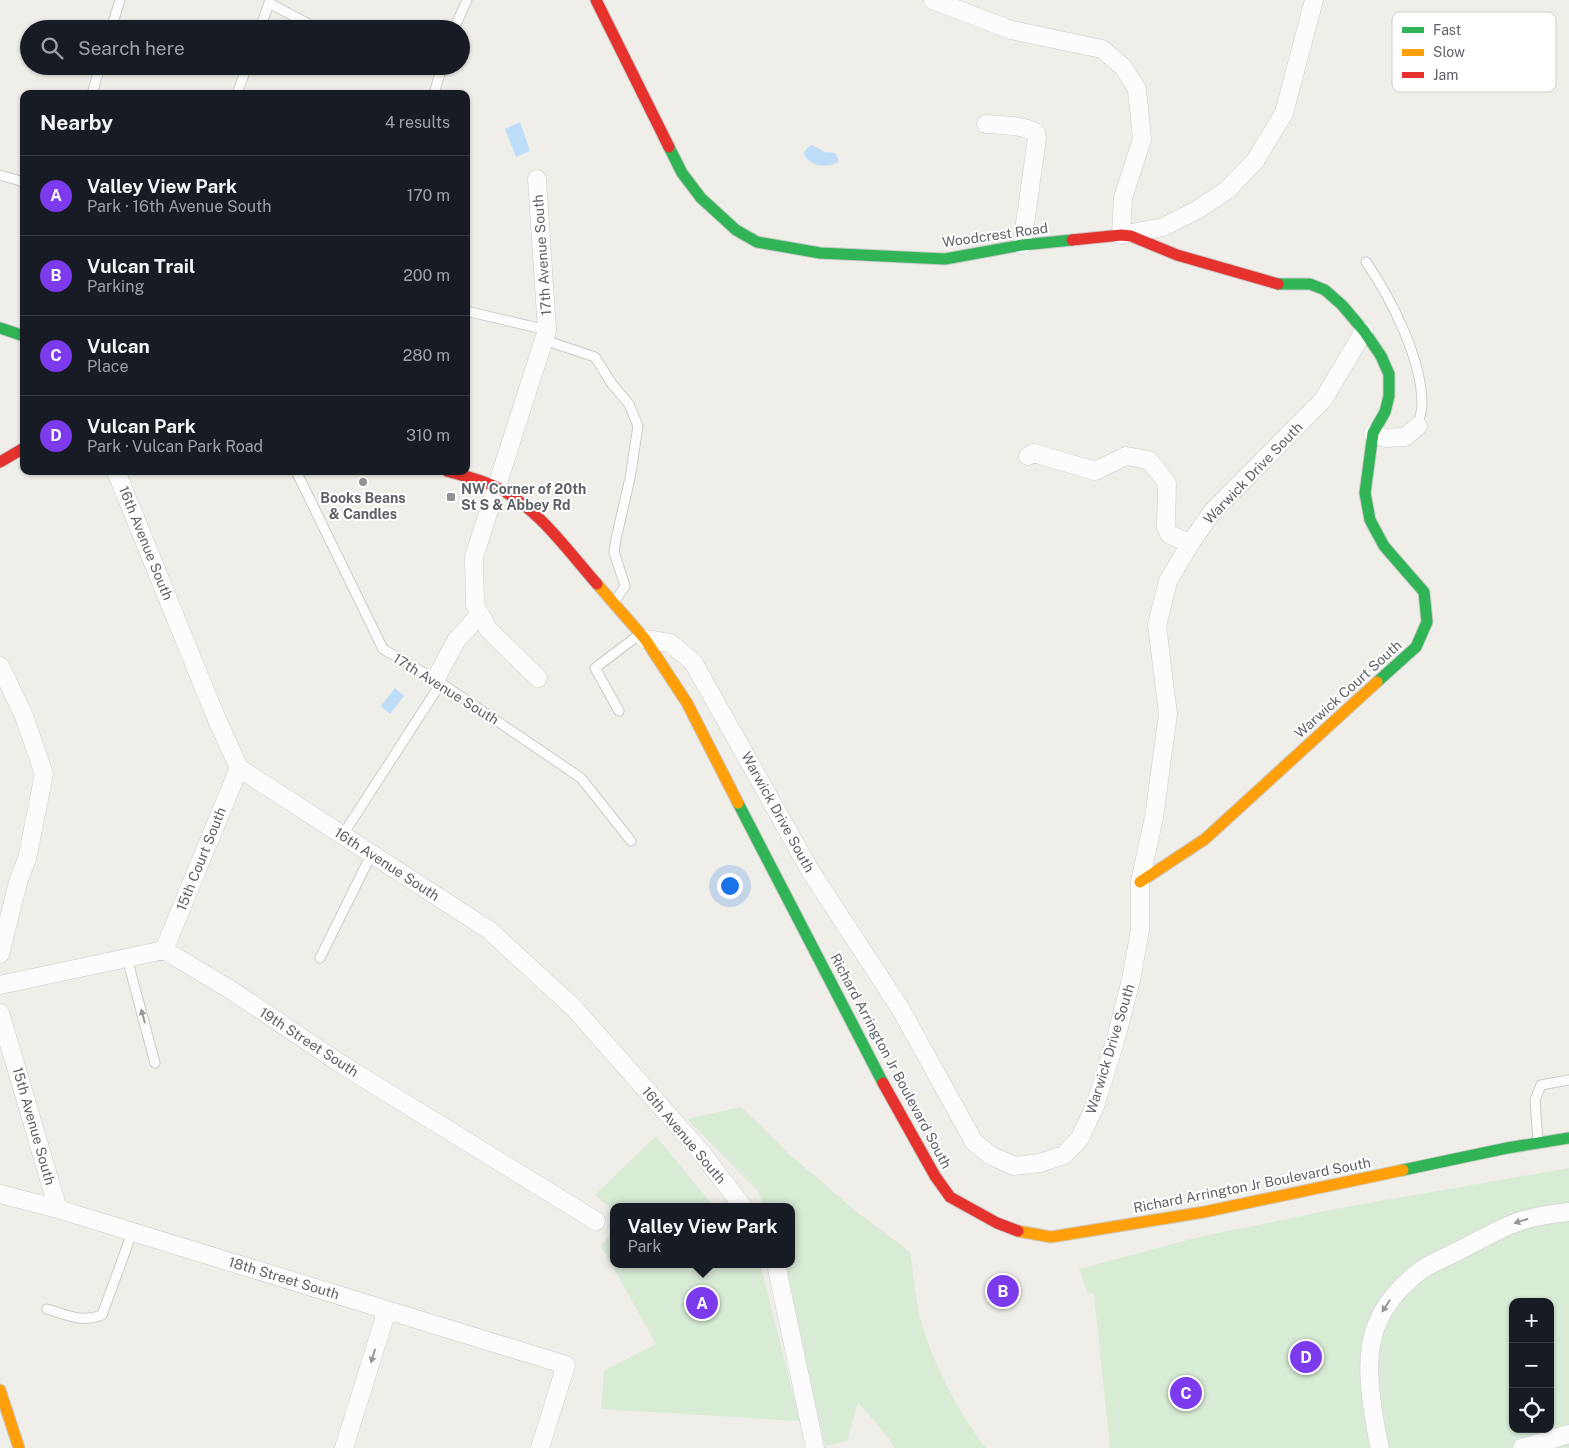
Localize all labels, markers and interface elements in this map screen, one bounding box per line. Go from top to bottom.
legend [1392,12,1556,92]
search box [20,20,470,75]
text: Fast [1433,22,1461,38]
icon: search [38,34,66,62]
text: Search here [78,37,185,59]
text: Slow [1433,44,1465,60]
text: Jam [1433,67,1458,83]
text: Nearby [40,110,113,135]
text: 4 results [385,113,450,132]
text: Valley View Park [87,175,237,197]
text: A [50,186,62,205]
text: 170 m [407,186,450,205]
street label: 17th Avenue South [530,194,554,316]
text: Park · 16th Avenue South [87,197,271,216]
street label: Woodcrest Road [941,220,1049,250]
text: Vulcan Trail [87,255,195,277]
text: B [51,266,61,285]
text: 200 m [403,266,450,285]
text: Parking [87,277,144,296]
text: Vulcan [87,335,150,357]
text: C [50,346,62,365]
text: 280 m [403,346,450,365]
text: Place [87,357,129,376]
text: Vulcan Park [87,415,196,437]
street label: Warwick Drive South [1200,419,1306,527]
text: D [50,426,62,445]
text: 310 m [406,426,450,445]
text: Park · Vulcan Park Road [87,437,263,456]
marker: Books Beans & Candles [357,476,369,488]
place label: NW Corner of 20th St S & Abbey Rd [461,481,586,513]
street label: 16th Avenue South [116,484,176,602]
place label: Books Beans & Candles [320,490,406,522]
marker: NW Corner of 20th St S & Abbey Rd [445,491,457,503]
street label: Warwick Court South [1291,637,1405,741]
street label: 17th Avenue South [390,650,502,728]
street label: Warwick Drive South [738,749,818,875]
street label: 15th Court South [173,805,229,913]
street label: 16th Avenue South [332,824,442,904]
your location [717,873,743,899]
street label: Richard Arrington Jr Boulevard South [827,951,955,1171]
street label: Warwick Drive South [1083,982,1137,1116]
street label: 19th Street South [257,1004,361,1080]
one-way arrow [138,1008,146,1023]
street label: 15th Avenue South [10,1065,58,1187]
street label: 16th Avenue South [639,1083,729,1187]
street label: Richard Arrington Jr Boulevard South [1132,1154,1372,1216]
popup [610,1203,795,1268]
text: Valley View Park [627,1215,778,1237]
one-way arrow [1514,1218,1529,1226]
text: Park [627,1237,662,1256]
street label: 18th Street South [227,1254,341,1302]
pin: B [987,1272,1019,1310]
pin: A [686,1284,718,1322]
map controls [1509,1298,1554,1433]
button: + [1509,1298,1554,1343]
one-way arrow [1381,1299,1390,1313]
pin: D [1290,1338,1322,1376]
button: − [1509,1343,1554,1388]
one-way arrow [368,1349,376,1364]
pin: C [1170,1374,1202,1412]
button: locate [1509,1388,1554,1433]

